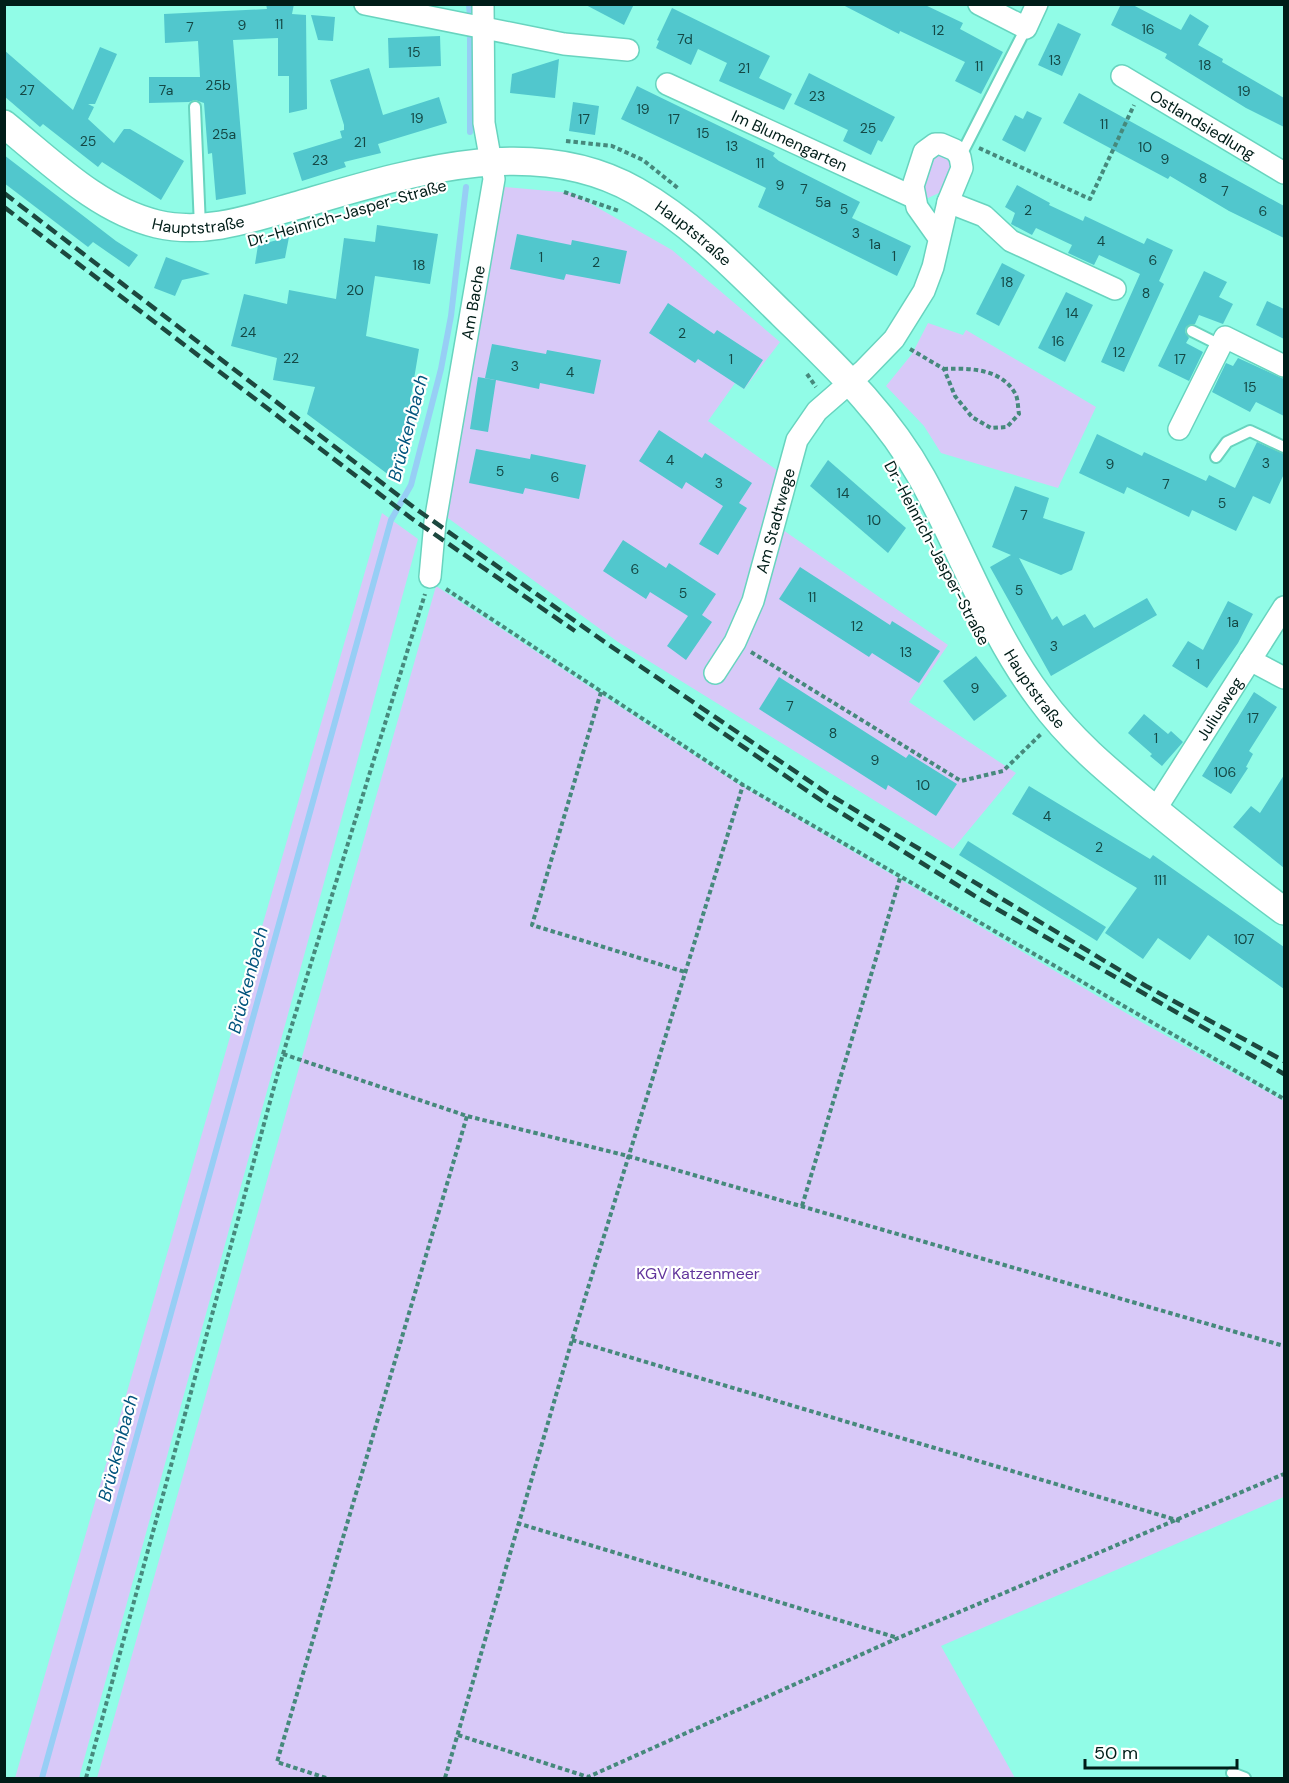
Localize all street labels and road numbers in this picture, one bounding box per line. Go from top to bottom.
street label: Ostlandsiedlung [1146,85,1259,164]
street label: Im Blumengarten [728,105,851,176]
street label: Dr.-Heinrich-Jasper-Straße [245,175,449,251]
street label: Hauptstraße [651,195,736,270]
street label: Hauptstraße [150,210,246,238]
street label: Am Bache [456,264,489,341]
street label: Dr.-Heinrich-Jasper-Straße [879,457,995,649]
street label: Am Stadtwege [751,466,799,576]
street label: Hauptstraße [1000,645,1070,733]
street label: Juliusweg [1191,673,1247,744]

